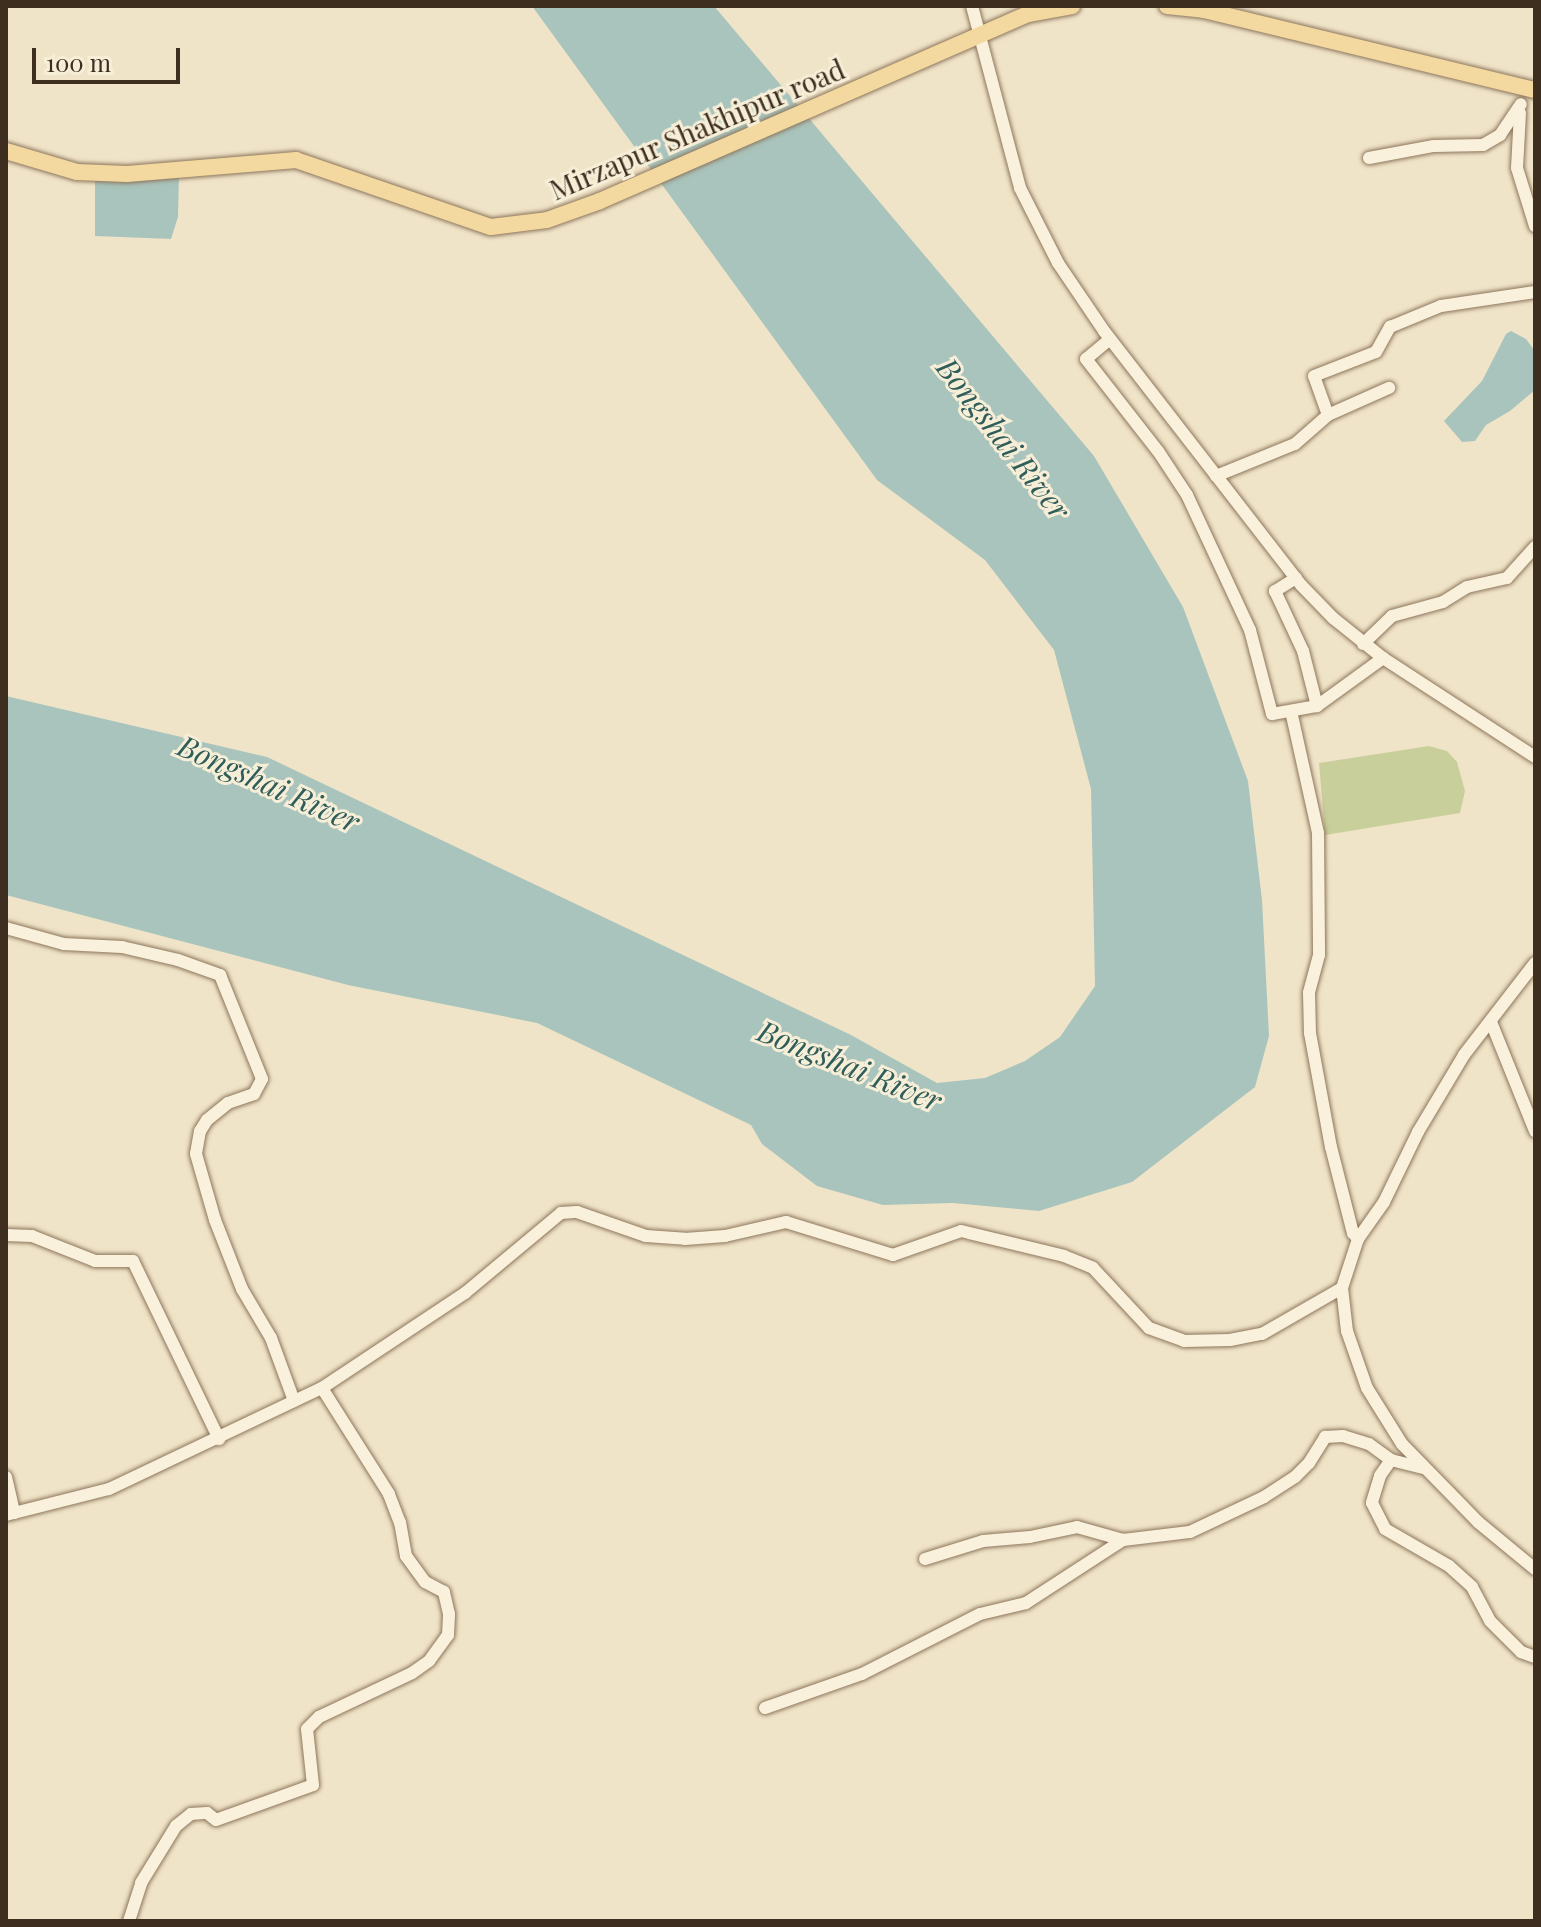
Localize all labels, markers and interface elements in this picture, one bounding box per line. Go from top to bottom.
scale bar [36,32,184,82]
text: 100 m [46,46,111,78]
street label: Mirzapur Shakhipur road [544,51,850,207]
water label: Bongshai River [930,350,1078,526]
water label: Bongshai River [173,727,365,839]
water label: Bongshai River [753,1012,947,1118]

